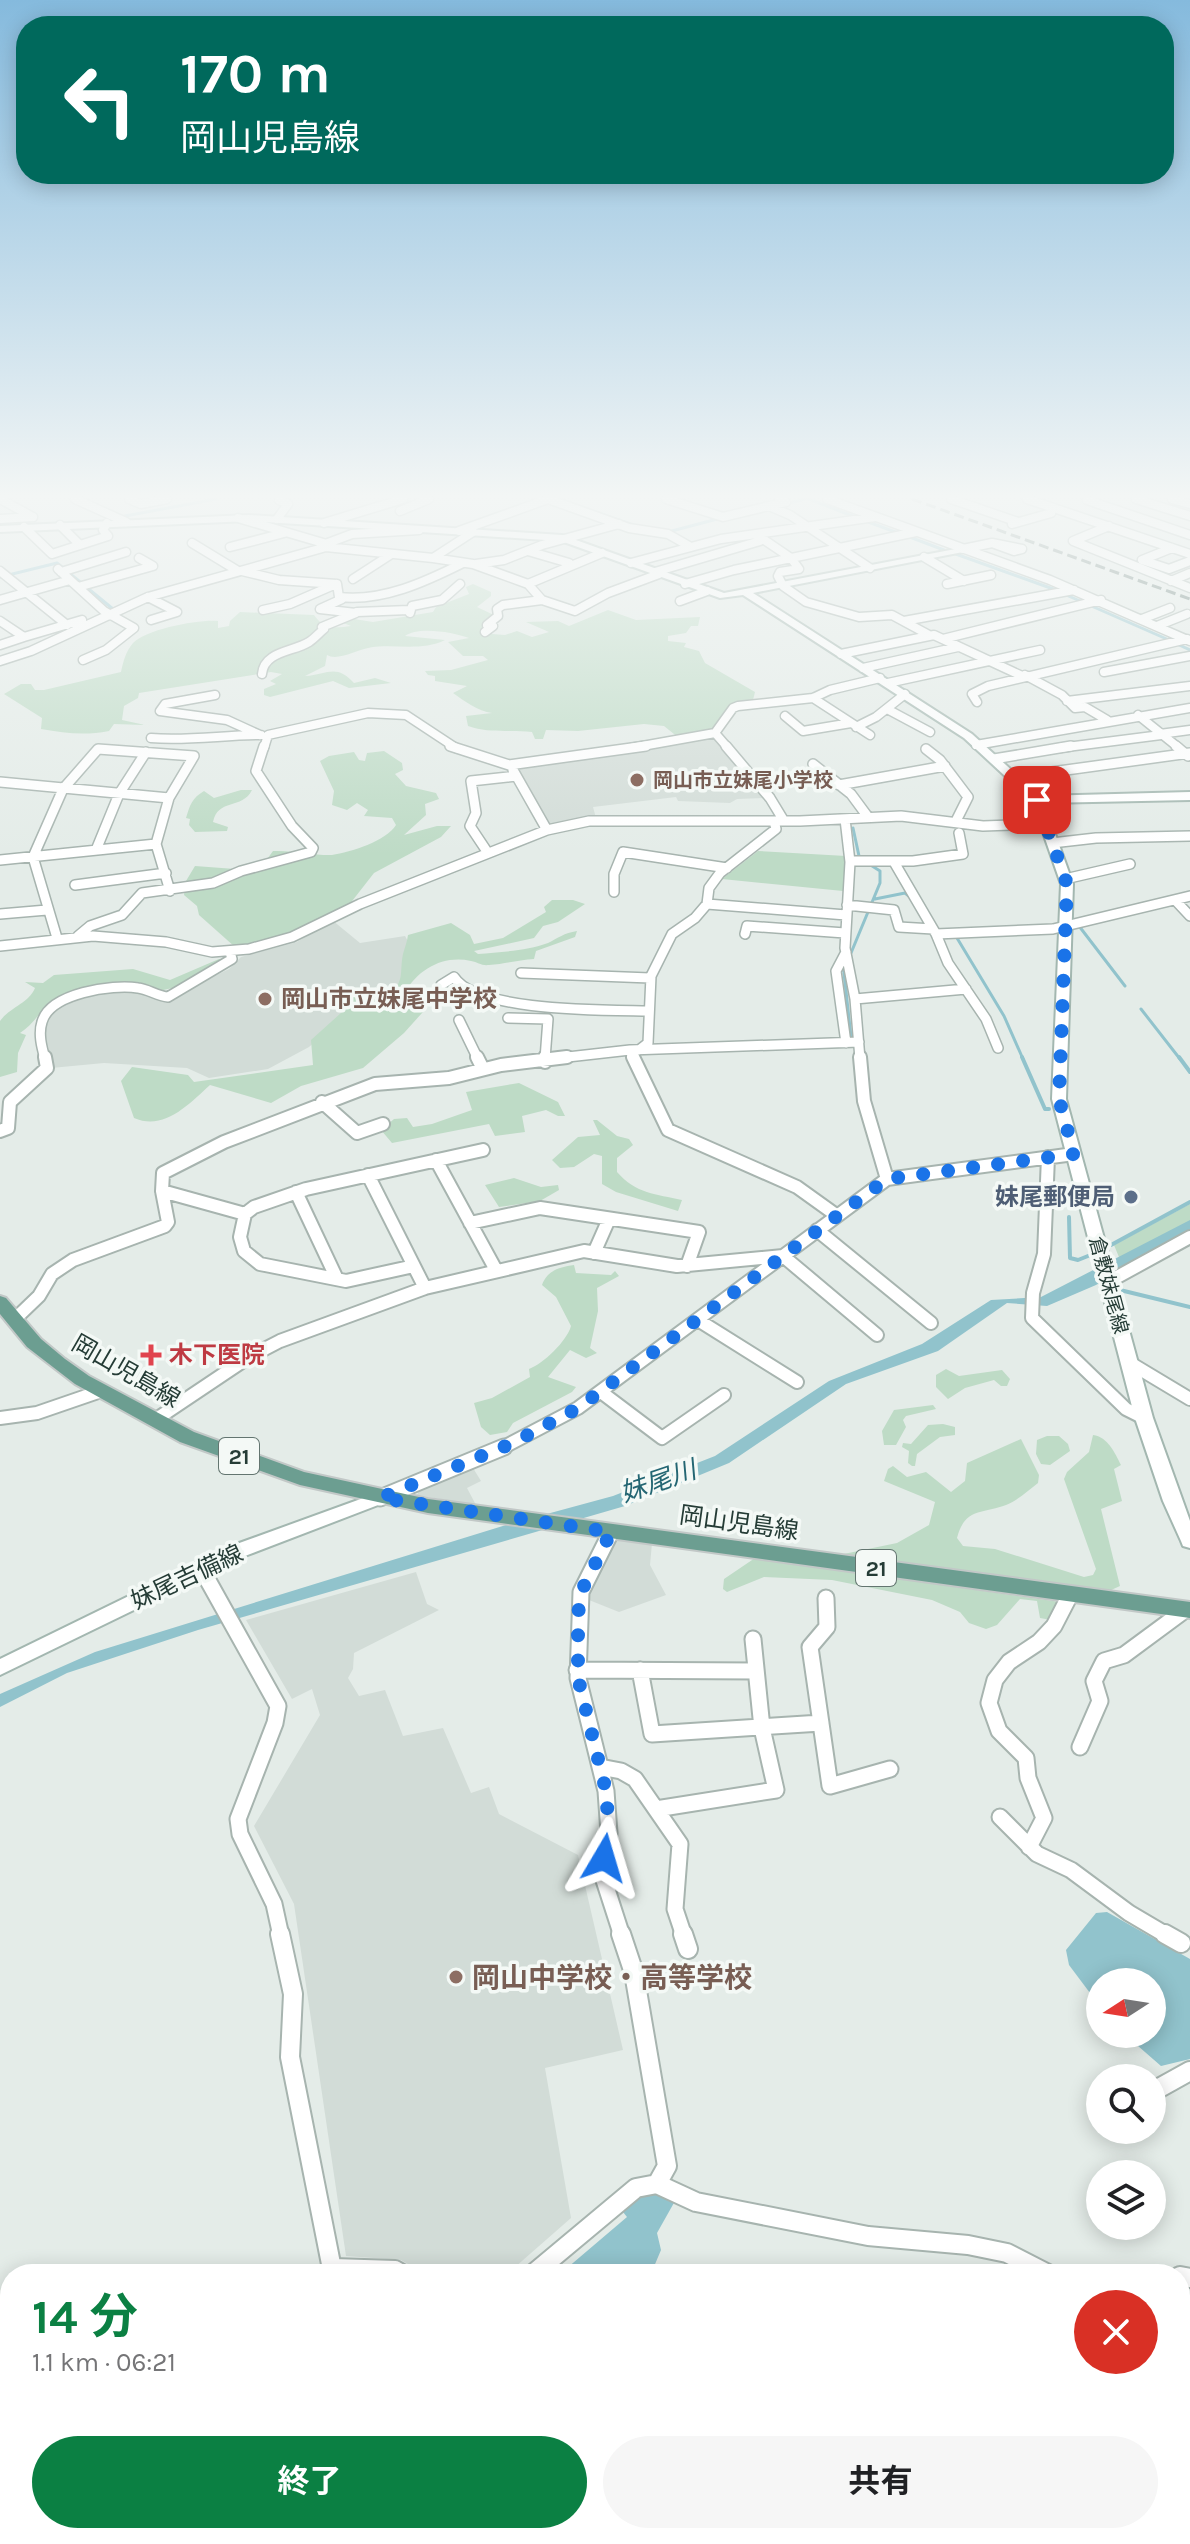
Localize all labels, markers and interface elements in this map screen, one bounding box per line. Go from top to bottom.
text: 170 m [180,41,331,106]
icon: left [48,48,152,152]
text: 岡山児島線 [180,117,360,159]
pin [1003,766,1071,834]
place label: 岡山市立妹尾小学校 [653,769,833,792]
marker: 岡山市立妹尾小学校 [628,771,646,789]
icon: arrive [1015,778,1059,822]
place label: 岡山市立妹尾中学校 [281,985,497,1013]
marker: 岡山市立妹尾中学校 [256,990,274,1008]
place label: 妹尾郵便局 [995,1183,1115,1211]
marker: 妹尾郵便局 [1122,1188,1140,1206]
street label: 倉敷妹尾線 [1084,1234,1133,1336]
street label: 岡山児島線 [67,1329,185,1413]
place label: 木下医院 [169,1341,265,1369]
marker: 木下医院 [140,1344,162,1366]
road number: 21 [219,1438,259,1474]
water label: 妹尾川 [616,1453,703,1509]
street label: 岡山児島線 [678,1501,800,1545]
street label: 妹尾吉備線 [127,1539,247,1615]
road number: 21 [856,1550,896,1586]
position arrow [562,1816,646,1900]
place label: 岡山中学校・高等学校 [472,1961,752,1994]
marker: 岡山中学校・高等学校 [447,1968,465,1986]
north arrow [1086,1968,1166,2048]
map controls [1086,1968,1166,2240]
button: search [1086,2064,1166,2144]
button: layers [1086,2160,1166,2240]
text: 14 分 [32,2289,138,2345]
button: close [1074,2290,1158,2374]
text: 1.1 km · 06:21 [32,2347,176,2378]
button: 終了 [32,2436,587,2528]
button: 共有 [603,2436,1158,2528]

